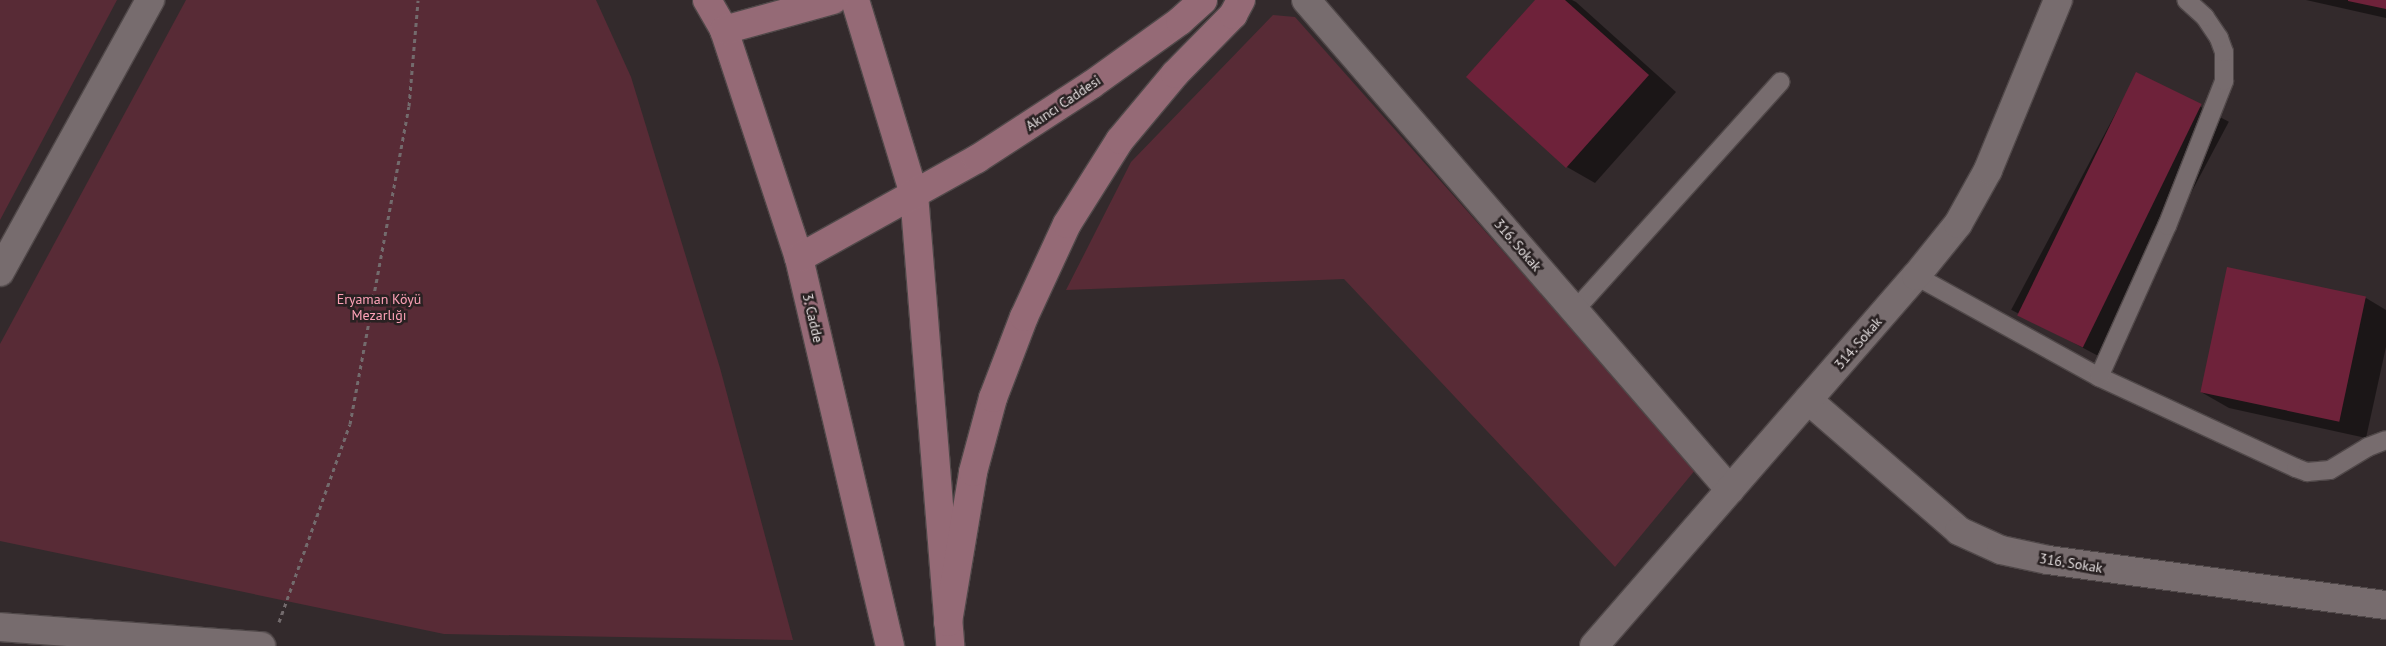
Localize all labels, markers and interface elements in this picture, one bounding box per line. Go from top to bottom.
street label: Akıncı Caddesi [1022,72,1104,134]
street label: 316. Sokak [1490,215,1546,275]
park label: Eryaman Köyü Mezarlığı [337,291,421,324]
street label: 3. Cadde [799,291,827,345]
street label: 314. Sokak [1830,313,1886,373]
street label: 316. Sokak [2038,550,2104,576]

